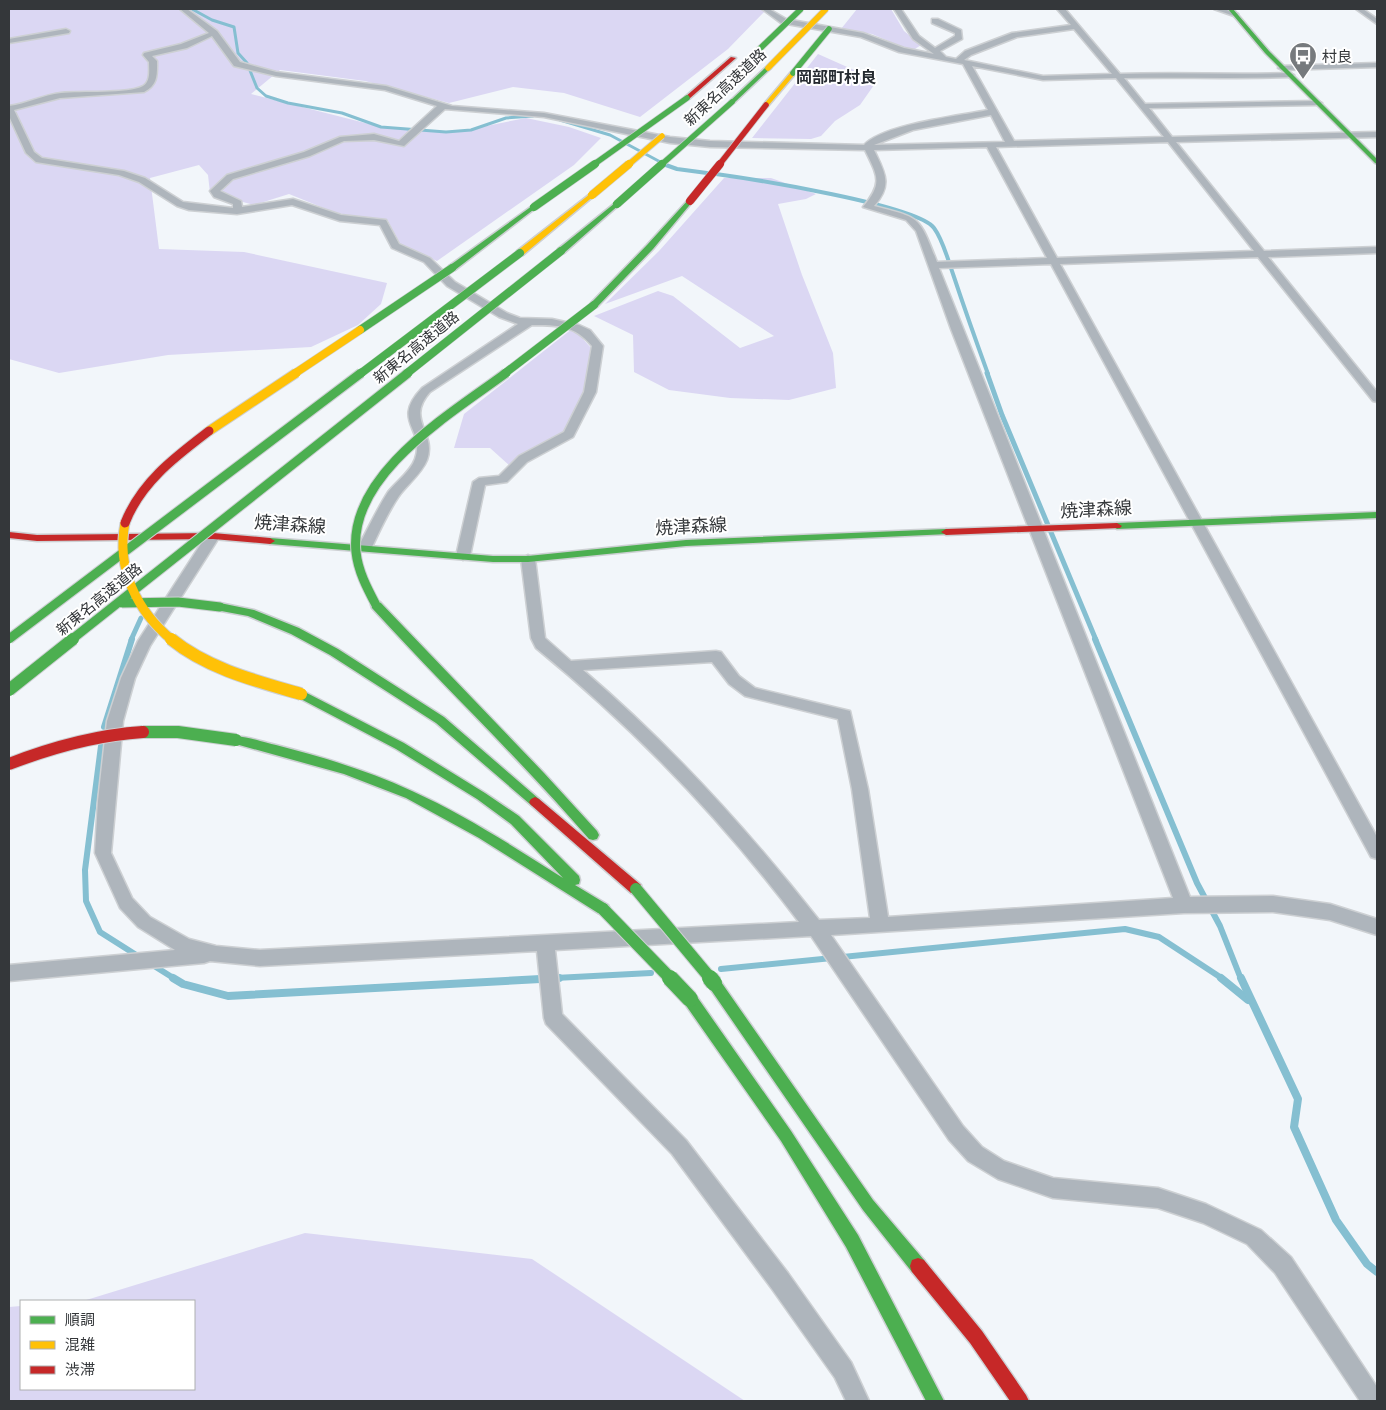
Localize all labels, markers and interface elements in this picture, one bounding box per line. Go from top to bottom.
bus stop icon: 村良 [1288,41,1318,80]
street label: 新東名高速道路 [680,44,770,130]
place label: 村良 [1322,47,1352,66]
district label: 岡部町村良 [796,67,876,87]
street label: 新東名高速道路 [369,307,463,387]
street label: 焼津森線 [1059,496,1133,522]
street label: 焼津森線 [253,510,327,538]
street label: 焼津森線 [654,513,728,539]
street label: 新東名高速道路 [52,559,146,639]
legend [20,1300,195,1390]
text: 順調 [65,1310,95,1329]
text: 混雑 [65,1335,95,1354]
text: 渋滞 [65,1360,95,1379]

